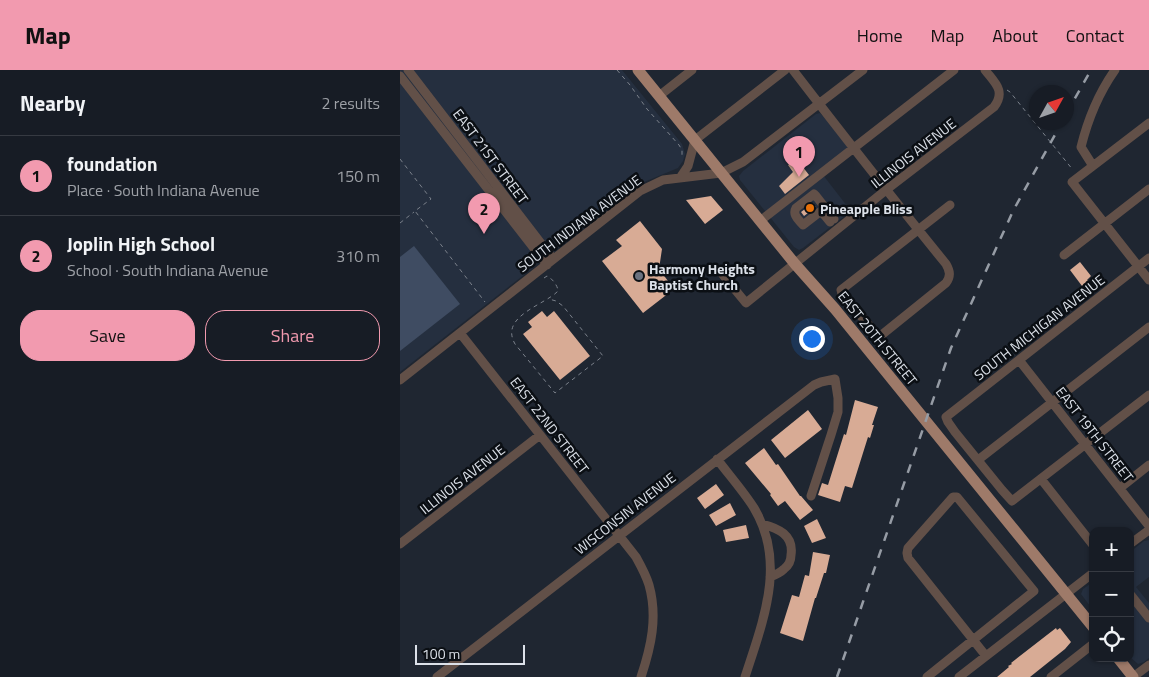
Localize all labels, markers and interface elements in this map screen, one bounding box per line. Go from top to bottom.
text: Map [25,17,71,53]
text: Home [857,22,903,49]
text: Map [931,22,964,49]
text: About [992,22,1038,49]
text: Contact [1066,22,1124,49]
north arrow [1029,85,1074,130]
text: Nearby [20,87,85,119]
text: 2 results [321,91,380,115]
street label: EAST 21ST STREET [448,104,534,208]
street label: ILLINOIS AVENUE [866,113,960,193]
pin: 1 [783,136,815,177]
text: foundation [67,149,157,178]
text: 1 [32,164,40,188]
text: 150 m [336,164,380,188]
street label: SOUTH INDIANA AVENUE [513,169,646,277]
text: Place · South Indiana Avenue [67,178,260,202]
pin: 2 [468,193,500,234]
place label: Pineapple Bliss [820,198,913,219]
marker: Pineapple Bliss [804,202,816,214]
text: Joplin High School [67,229,215,258]
text: 2 [32,244,40,268]
text: 310 m [336,244,380,268]
text: School · South Indiana Avenue [67,258,268,282]
place label: Harmony Heights Baptist Church [649,258,755,295]
street label: SOUTH MICHIGAN AVENUE [969,269,1109,385]
marker: Harmony Heights Baptist Church [633,270,645,282]
street label: EAST 20TH STREET [833,286,923,390]
button: Save [20,310,195,361]
button: Share [205,310,380,361]
your location [799,326,825,352]
street label: EAST 22ND STREET [505,372,595,478]
street label: EAST 19TH STREET [1051,382,1139,487]
street label: ILLINOIS AVENUE [415,439,509,519]
street label: WISCONSIN AVENUE [570,467,680,559]
map controls [1089,527,1134,662]
button: + [1089,527,1134,572]
button: − [1089,572,1134,617]
button: locate [1089,617,1134,662]
scale bar [415,642,525,665]
text: 100 m [422,643,460,664]

